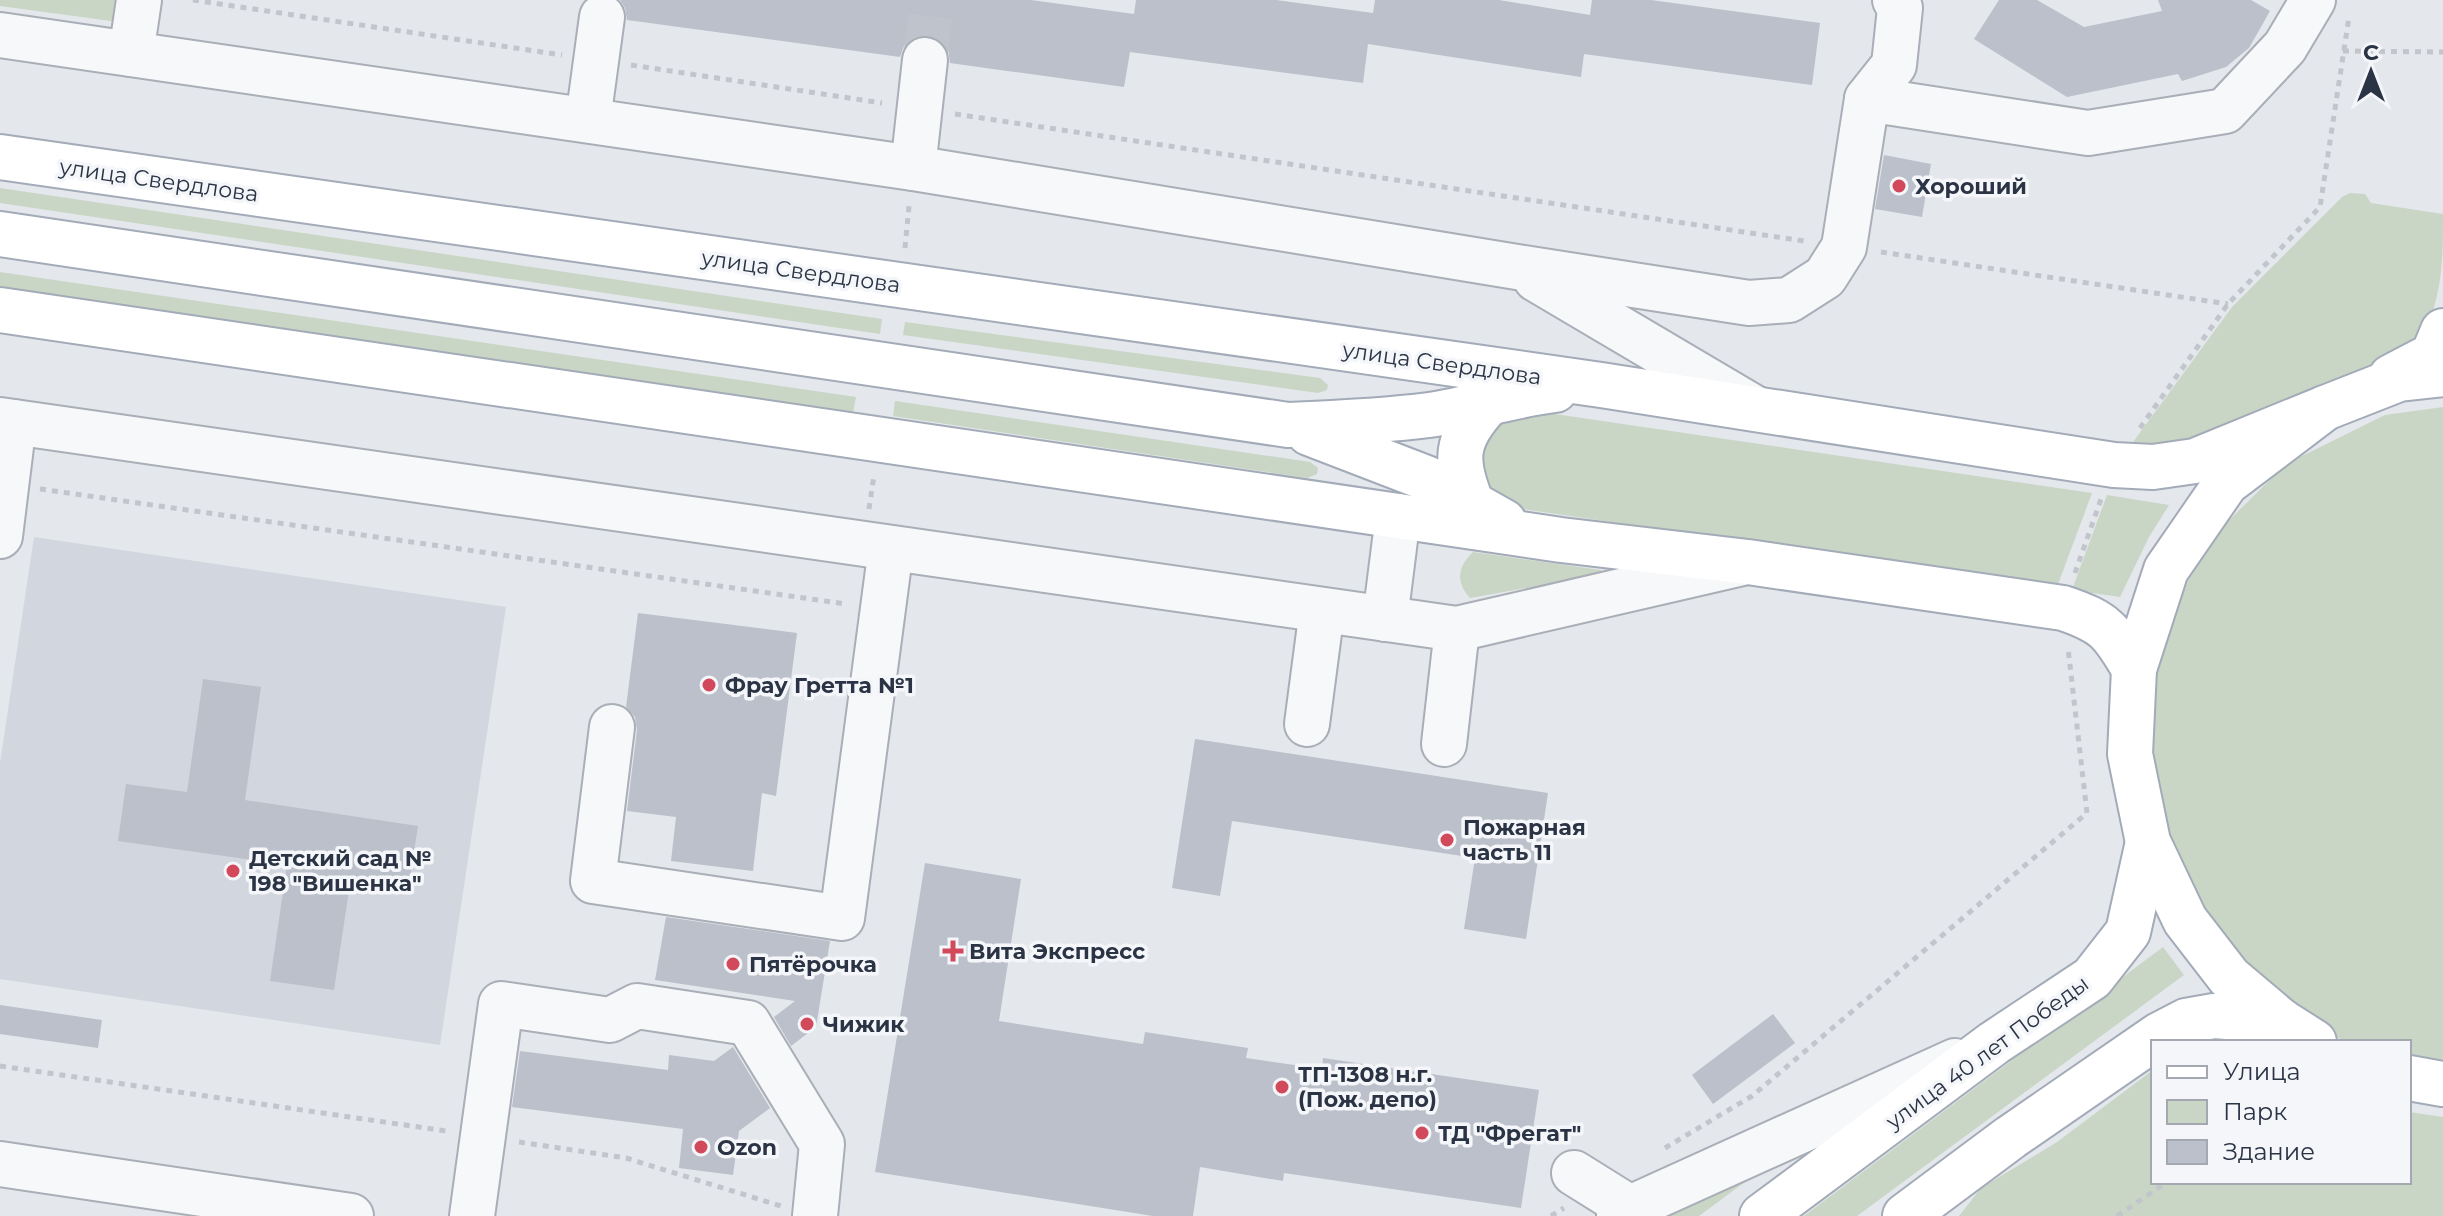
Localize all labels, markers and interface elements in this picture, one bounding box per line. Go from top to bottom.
north arrow [2331,32,2411,112]
text: С [2363,39,2379,66]
street label: улица Свердлова [57,153,260,208]
place label: Хороший [1915,173,2027,200]
marker: Хороший [1890,177,1908,195]
street label: улица Свердлова [699,244,902,299]
street label: улица Свердлова [1340,336,1543,391]
place label: Фрау Гретта №1 [725,672,914,699]
marker: Фрау Гретта №1 [700,676,718,694]
place label: Пожарная часть 11 [1463,814,1586,866]
marker: Пожарная часть 11 [1438,831,1456,849]
place label: Детский сад № 198 "Вишенка" [249,845,432,897]
marker: Детский сад № 198 "Вишенка" [224,862,242,880]
place label: Вита Экспресс [969,938,1145,965]
marker: Вита Экспресс [944,942,962,960]
place label: Пятёрочка [749,951,877,978]
marker: Пятёрочка [724,955,742,973]
street label: улица 40 лет Победы [1880,970,2094,1136]
place label: Чижик [823,1011,905,1038]
marker: Чижик [798,1015,816,1033]
legend [2151,1040,2411,1184]
text: Улица [2223,1057,2301,1086]
place label: ТП-1308 н.г. (Пож. депо) [1298,1061,1437,1113]
marker: ТП-1308 н.г. (Пож. депо) [1273,1078,1291,1096]
text: Парк [2223,1097,2287,1126]
place label: ТД "Фрегат" [1438,1120,1581,1147]
marker: ТД "Фрегат" [1413,1124,1431,1142]
place label: Ozon [717,1134,777,1161]
text: Здание [2223,1137,2315,1166]
marker: Ozon [692,1138,710,1156]

